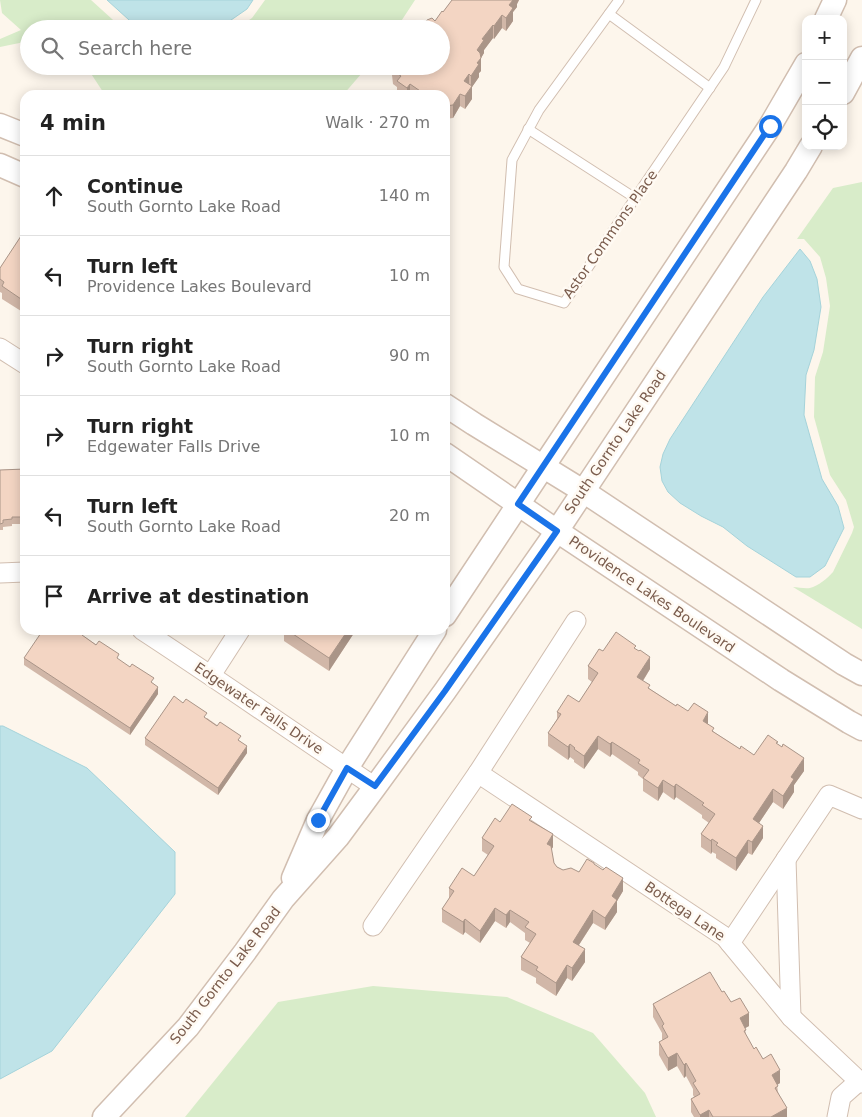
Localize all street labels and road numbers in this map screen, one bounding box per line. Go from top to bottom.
street label: Astor Commons Place [560,167,660,301]
street label: South Gornto Lake Road [561,367,669,517]
street label: Providence Lakes Boulevard [566,532,738,656]
street label: Edgewater Falls Drive [192,659,326,757]
street label: Bottega Lane [642,878,728,944]
street label: South Gornto Lake Road [166,903,284,1047]

